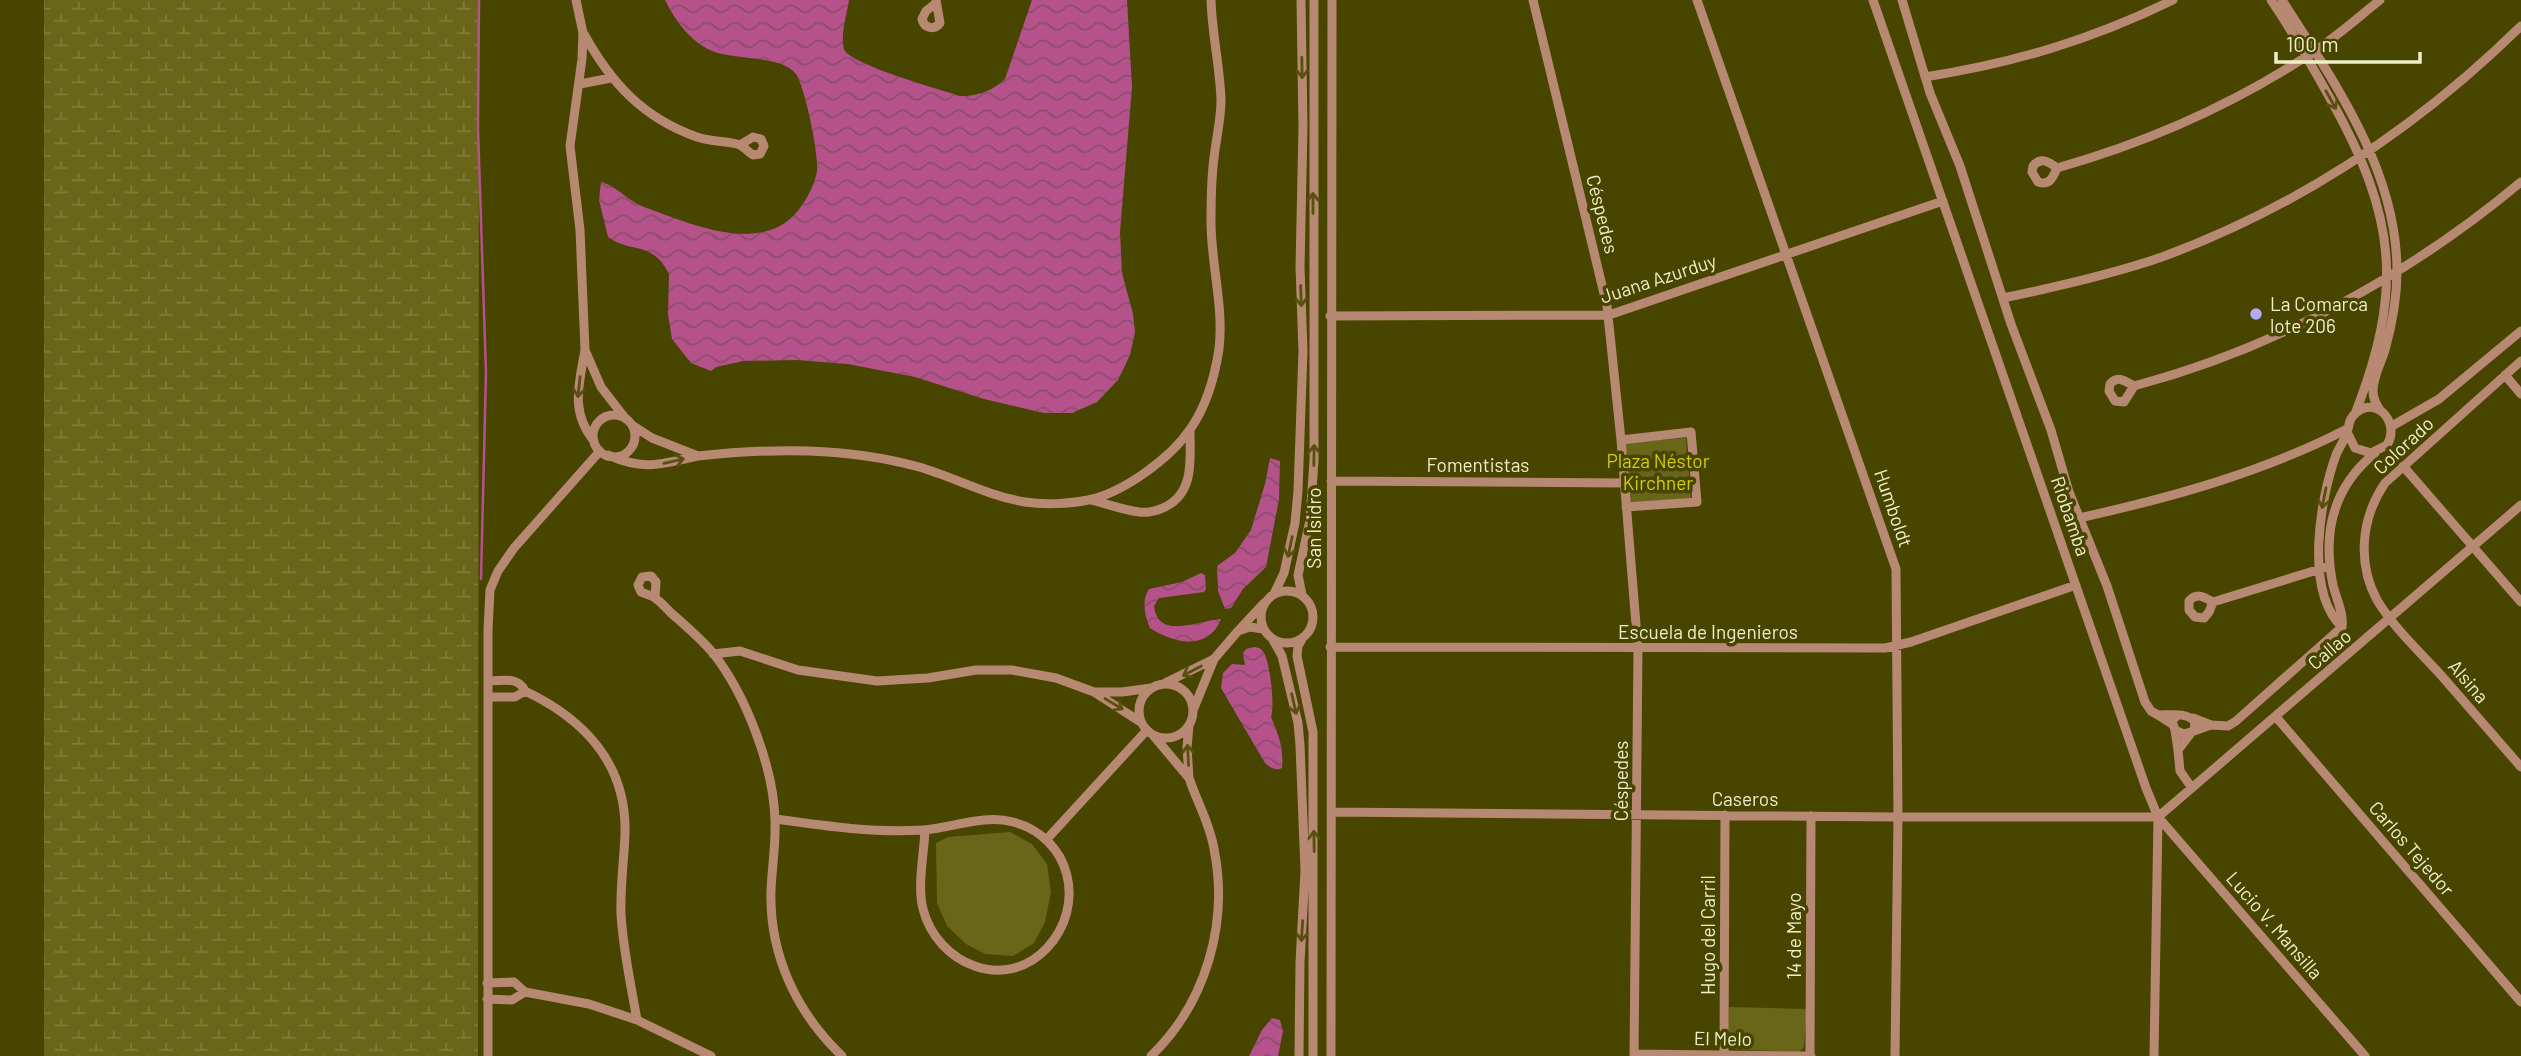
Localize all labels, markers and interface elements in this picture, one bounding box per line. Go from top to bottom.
scale bar [2276,21,2420,65]
text: 100 m [2286,31,2339,56]
one-way arrow [1295,56,1309,79]
one-way arrow [2324,90,2338,110]
street label: Céspedes [1582,172,1624,256]
one-way arrow [1306,192,1320,215]
street label: Juana Azurduy [1597,248,1719,308]
one-way arrow [1294,284,1308,307]
place label: La Comarca lote 206 [2270,292,2368,337]
marker: La Comarca lote 206 [2248,306,2264,322]
one-way arrow [573,375,586,398]
street label: Colorado [2368,411,2438,479]
one-way arrow [1307,444,1321,467]
park label: Plaza Néstor Kirchner [1606,449,1710,494]
street label: Fomentistas [1427,453,1529,476]
one-way arrow [662,454,685,467]
street label: Humboldt [1870,466,1918,550]
street label: Riobamba [2047,473,2095,559]
one-way arrow [2317,486,2331,509]
street label: San Isidro [1302,487,1325,569]
one-way arrow [1282,535,1296,558]
street label: Escuela de Ingenieros [1618,620,1798,643]
street label: Callao [2303,624,2355,674]
street label: Alsina [2444,655,2494,707]
one-way arrow [1183,664,1203,678]
one-way arrow [1287,692,1301,715]
one-way arrow [1103,697,1123,711]
street label: Céspedes [1609,741,1632,821]
one-way arrow [1181,744,1194,767]
street label: Caseros [1712,787,1778,810]
street label: Carlos Tejedor [2365,796,2459,900]
one-way arrow [1307,830,1321,853]
street label: Lucio V. Mansilla [2222,867,2328,983]
street label: Hugo del Carril [1696,875,1719,995]
street label: 14 de Mayo [1782,892,1805,980]
one-way arrow [1295,919,1308,942]
street label: El Melo [1694,1026,1752,1050]

